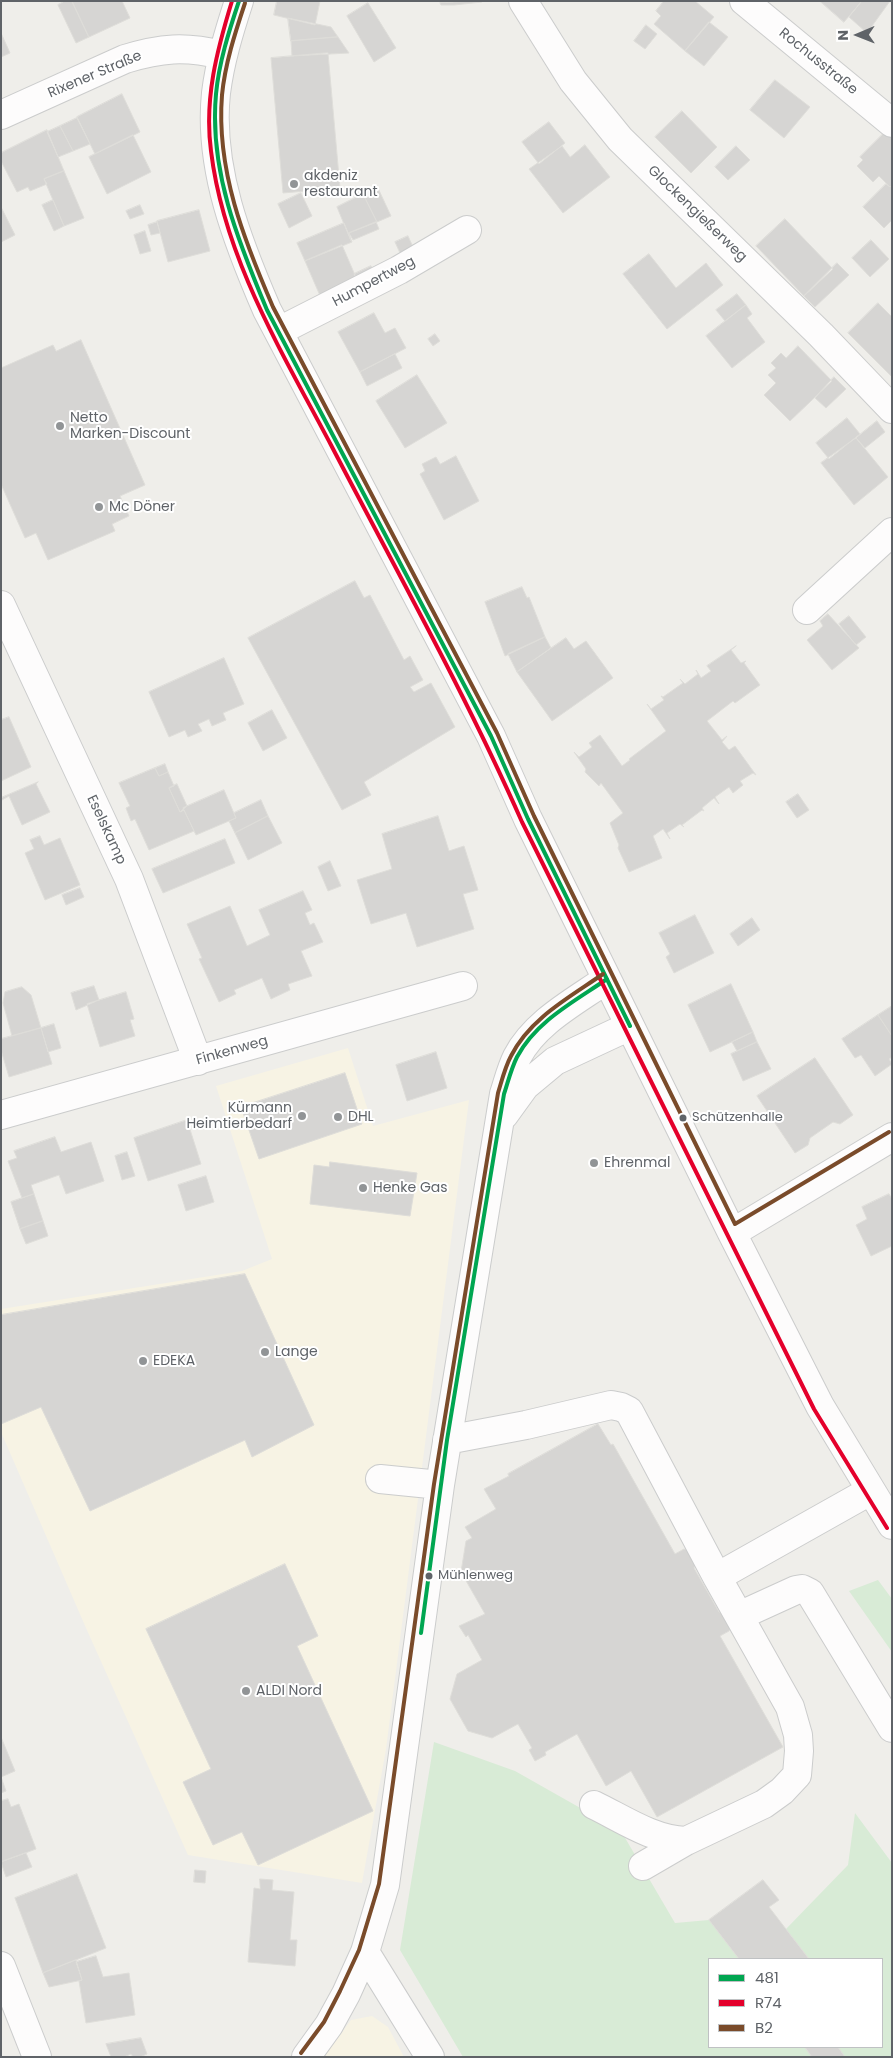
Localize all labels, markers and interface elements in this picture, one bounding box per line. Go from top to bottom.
north arrow [833,10,883,60]
street label: Rochusstraße [775,25,861,99]
text: N [833,30,853,41]
street label: Rixener Straße [46,48,144,102]
street label: Glockengießerweg [644,162,750,266]
place label: akdeniz restaurant [304,168,377,200]
marker: akdeniz restaurant [288,178,300,190]
street label: Humpertweg [330,253,418,311]
place label: Netto Marken-Discount [70,410,190,442]
marker: Netto Marken-Discount [54,420,66,432]
place label: Mc Döner [109,499,175,515]
marker: Mc Döner [93,501,105,513]
street label: Eselskamp [83,793,129,867]
street label: Finkenweg [194,1033,270,1069]
place label: Kürmann Heimtierbedarf [186,1100,292,1132]
place label: DHL [348,1109,374,1125]
marker: Kürmann Heimtierbedarf [296,1110,308,1122]
place label: Schützenhalle [692,1110,783,1126]
marker: DHL [332,1111,344,1123]
marker: Schützenhalle [678,1113,688,1123]
place label: Ehrenmal [604,1155,670,1171]
marker: Ehrenmal [588,1157,600,1169]
place label: Henke Gas [373,1180,448,1196]
marker: Henke Gas [357,1182,369,1194]
place label: Lange [275,1344,318,1360]
marker: Lange [259,1346,271,1358]
place label: EDEKA [153,1353,195,1369]
marker: EDEKA [137,1355,149,1367]
place label: Mühlenweg [438,1568,513,1584]
marker: Mühlenweg [424,1571,434,1581]
place label: ALDI Nord [256,1683,322,1699]
marker: ALDI Nord [240,1685,252,1697]
legend [708,1958,883,2048]
text: 481 [755,1967,779,1988]
text: R74 [755,1992,782,2013]
text: B2 [755,2017,773,2038]

